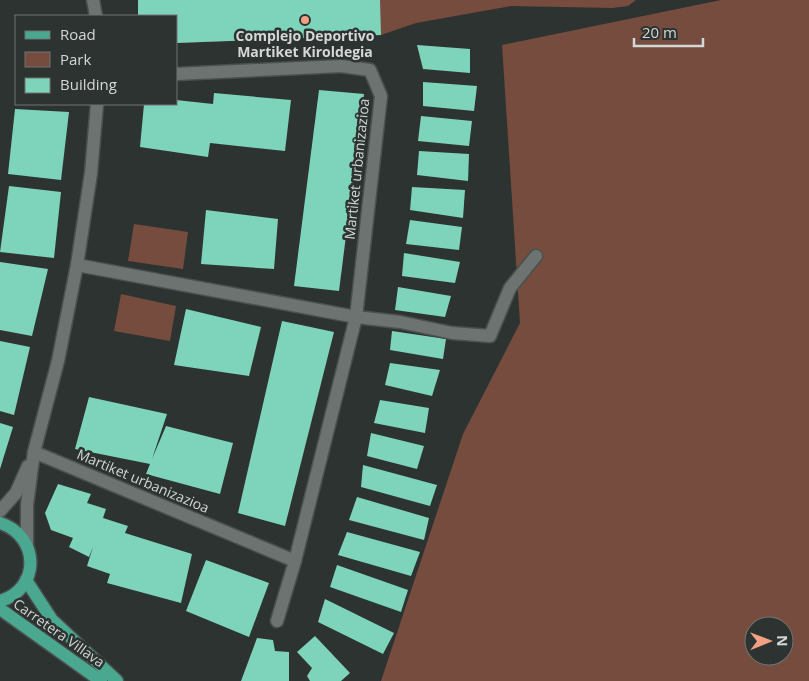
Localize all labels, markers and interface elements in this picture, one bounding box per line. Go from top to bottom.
marker: Complejo Deportivo Martiket Kiroldegia [299,14,311,26]
legend [15,15,178,105]
scale bar [634,15,703,47]
text: 20 m [642,22,677,42]
text: Road [60,24,96,44]
place label: Complejo Deportivo Martiket Kiroldegia [236,26,375,61]
text: Park [60,49,91,69]
text: Building [60,74,117,94]
street label: Martiket urbanizazioa [340,97,373,240]
street label: Martiket urbanizazioa [74,444,212,517]
street label: Carretera Villava [10,594,109,671]
north arrow [744,616,794,666]
text: N [773,635,792,647]

